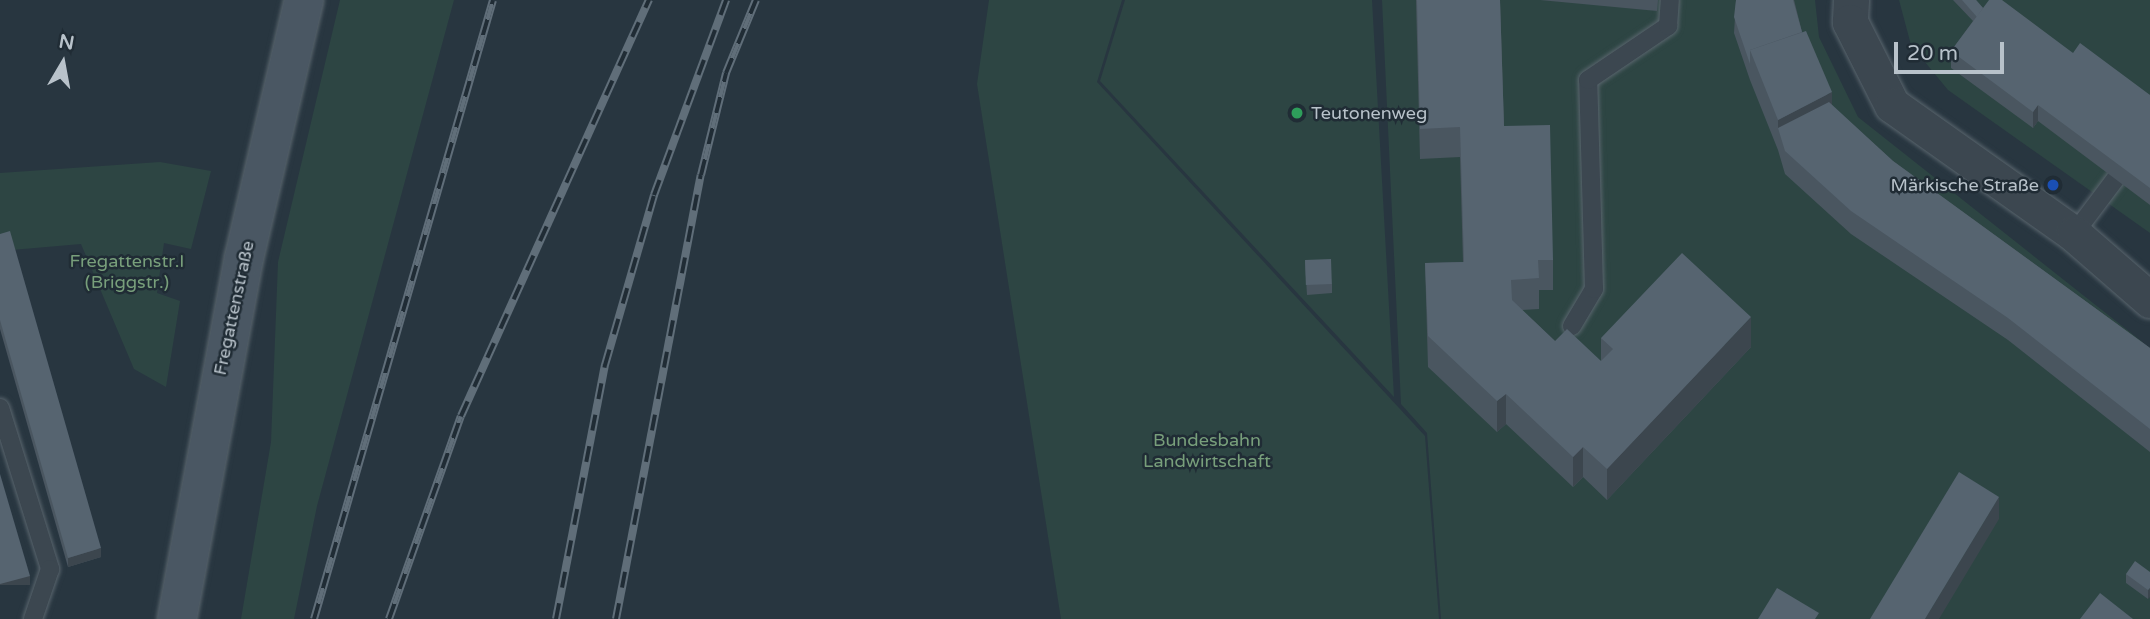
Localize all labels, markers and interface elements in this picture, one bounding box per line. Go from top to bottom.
north arrow [28,28,98,98]
scale bar [1898,28,2008,72]
text: N [57,30,76,54]
text: 20 m [1907,41,1958,66]
place label: Teutonenweg [1311,102,1427,124]
marker: Teutonenweg [1289,105,1305,121]
place label: Märkische Straße [1891,174,2039,196]
marker: Märkische Straße [2045,177,2061,193]
street label: Fregattenstraße [209,239,259,377]
park label: Fregattenstr.I (Briggstr.) [70,251,184,294]
park label: Bundesbahn Landwirtschaft [1143,430,1271,472]

